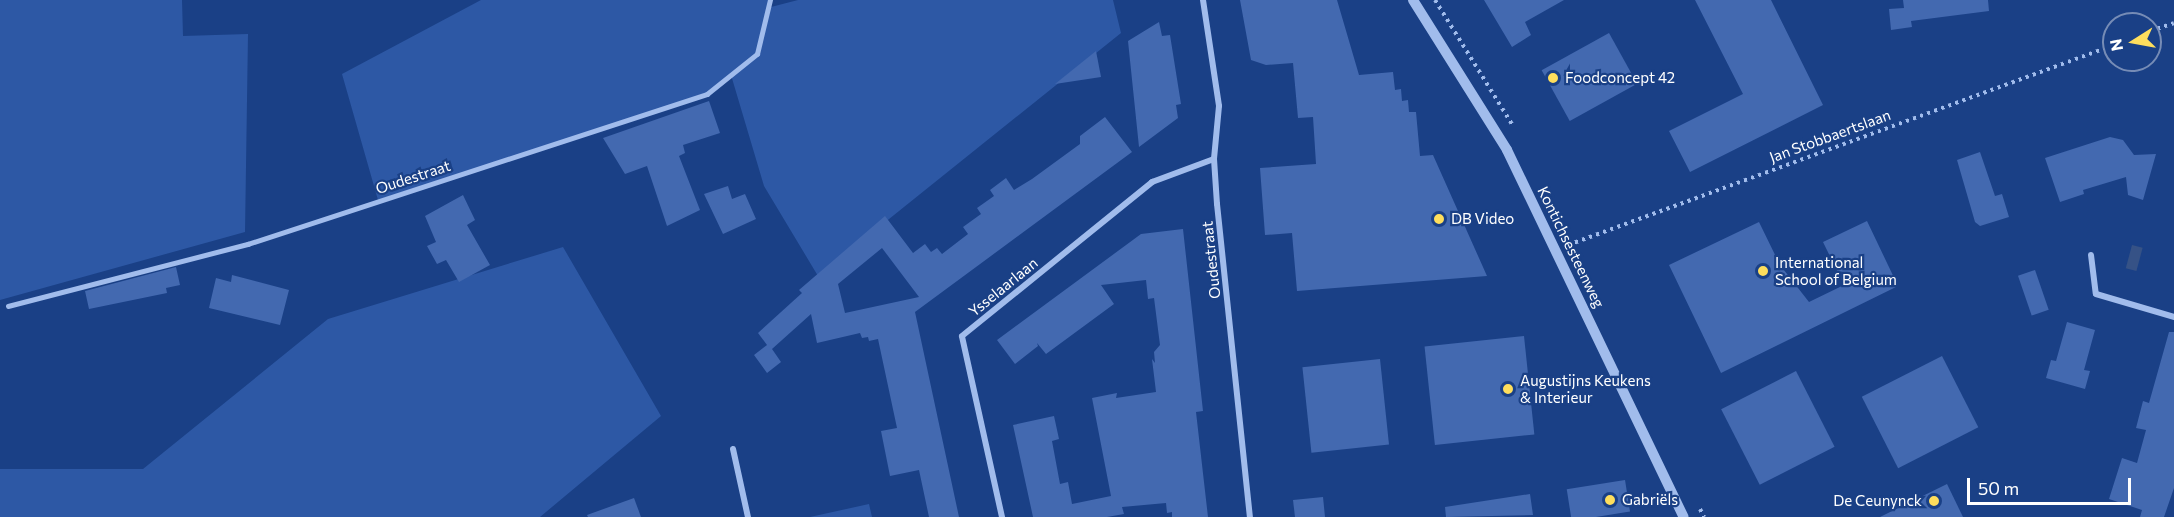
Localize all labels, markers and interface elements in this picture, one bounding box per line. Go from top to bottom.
north arrow [2102,12,2162,72]
text: N [2105,37,2126,53]
place label: Foodconcept 42 [1565,69,1675,87]
marker: Foodconcept 42 [1546,71,1560,85]
street label: Jan Stobbaertslaan [1767,106,1893,166]
street label: Oudestraat [373,156,453,198]
street label: Kontichsesteenweg [1534,183,1608,311]
place label: DB Video [1451,210,1514,228]
marker: DB Video [1432,212,1446,226]
street label: Oudestraat [1198,220,1224,300]
place label: International School of Belgium [1775,253,1897,288]
street label: Ysselaarlaan [965,254,1041,320]
marker: International School of Belgium [1756,264,1770,278]
place label: Augustijns Keukens & Interieur [1520,371,1651,406]
marker: Augustijns Keukens & Interieur [1501,382,1515,396]
scale bar [1970,466,2134,504]
text: 50 m [1978,477,2019,499]
place label: Gabriëls [1622,491,1678,509]
place label: De Ceunynck [1833,492,1922,510]
marker: Gabriëls [1603,493,1617,507]
marker: De Ceunynck [1927,494,1941,508]

